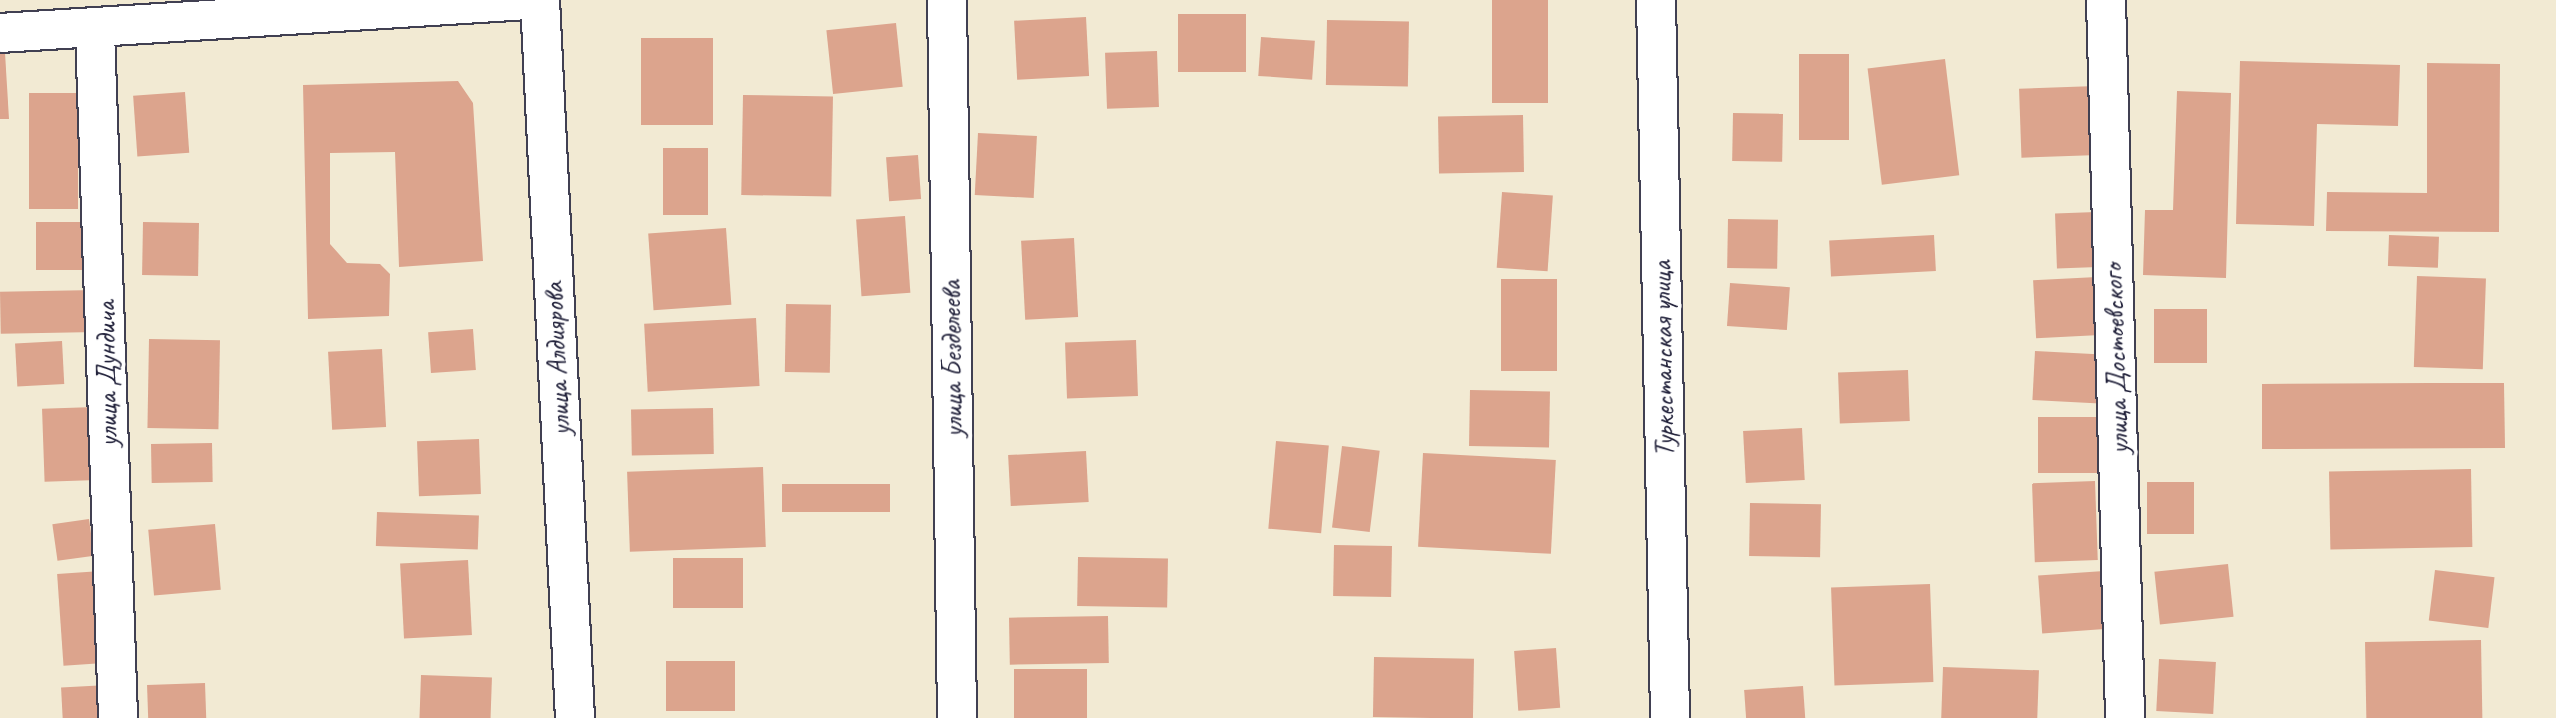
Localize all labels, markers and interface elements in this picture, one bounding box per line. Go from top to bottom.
street label: Туркестанская улица [1644,259,1682,459]
street label: улица Достоевского [2096,262,2136,456]
street label: улица Безделеева [934,280,970,438]
street label: улица Алдиярова [536,281,578,437]
street label: улица Дундича [89,302,125,446]

